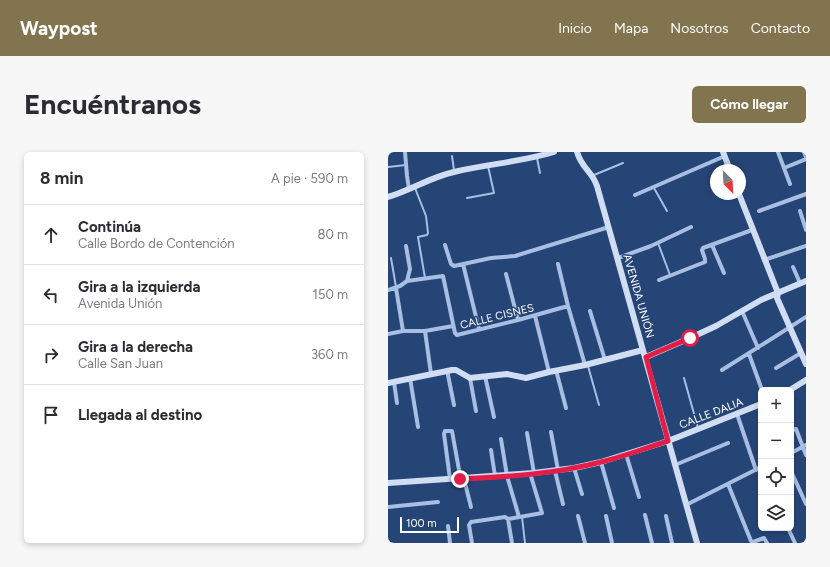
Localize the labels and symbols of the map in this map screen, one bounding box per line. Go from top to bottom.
north arrow [710,164,746,200]
street label: AVENIDA UNIÓN [620,252,658,340]
street label: CALLE CISNES [459,301,536,332]
route start [681,329,699,347]
street label: CALLE DALIA [677,395,745,432]
route end [451,470,469,488]
scale bar [400,515,459,534]

